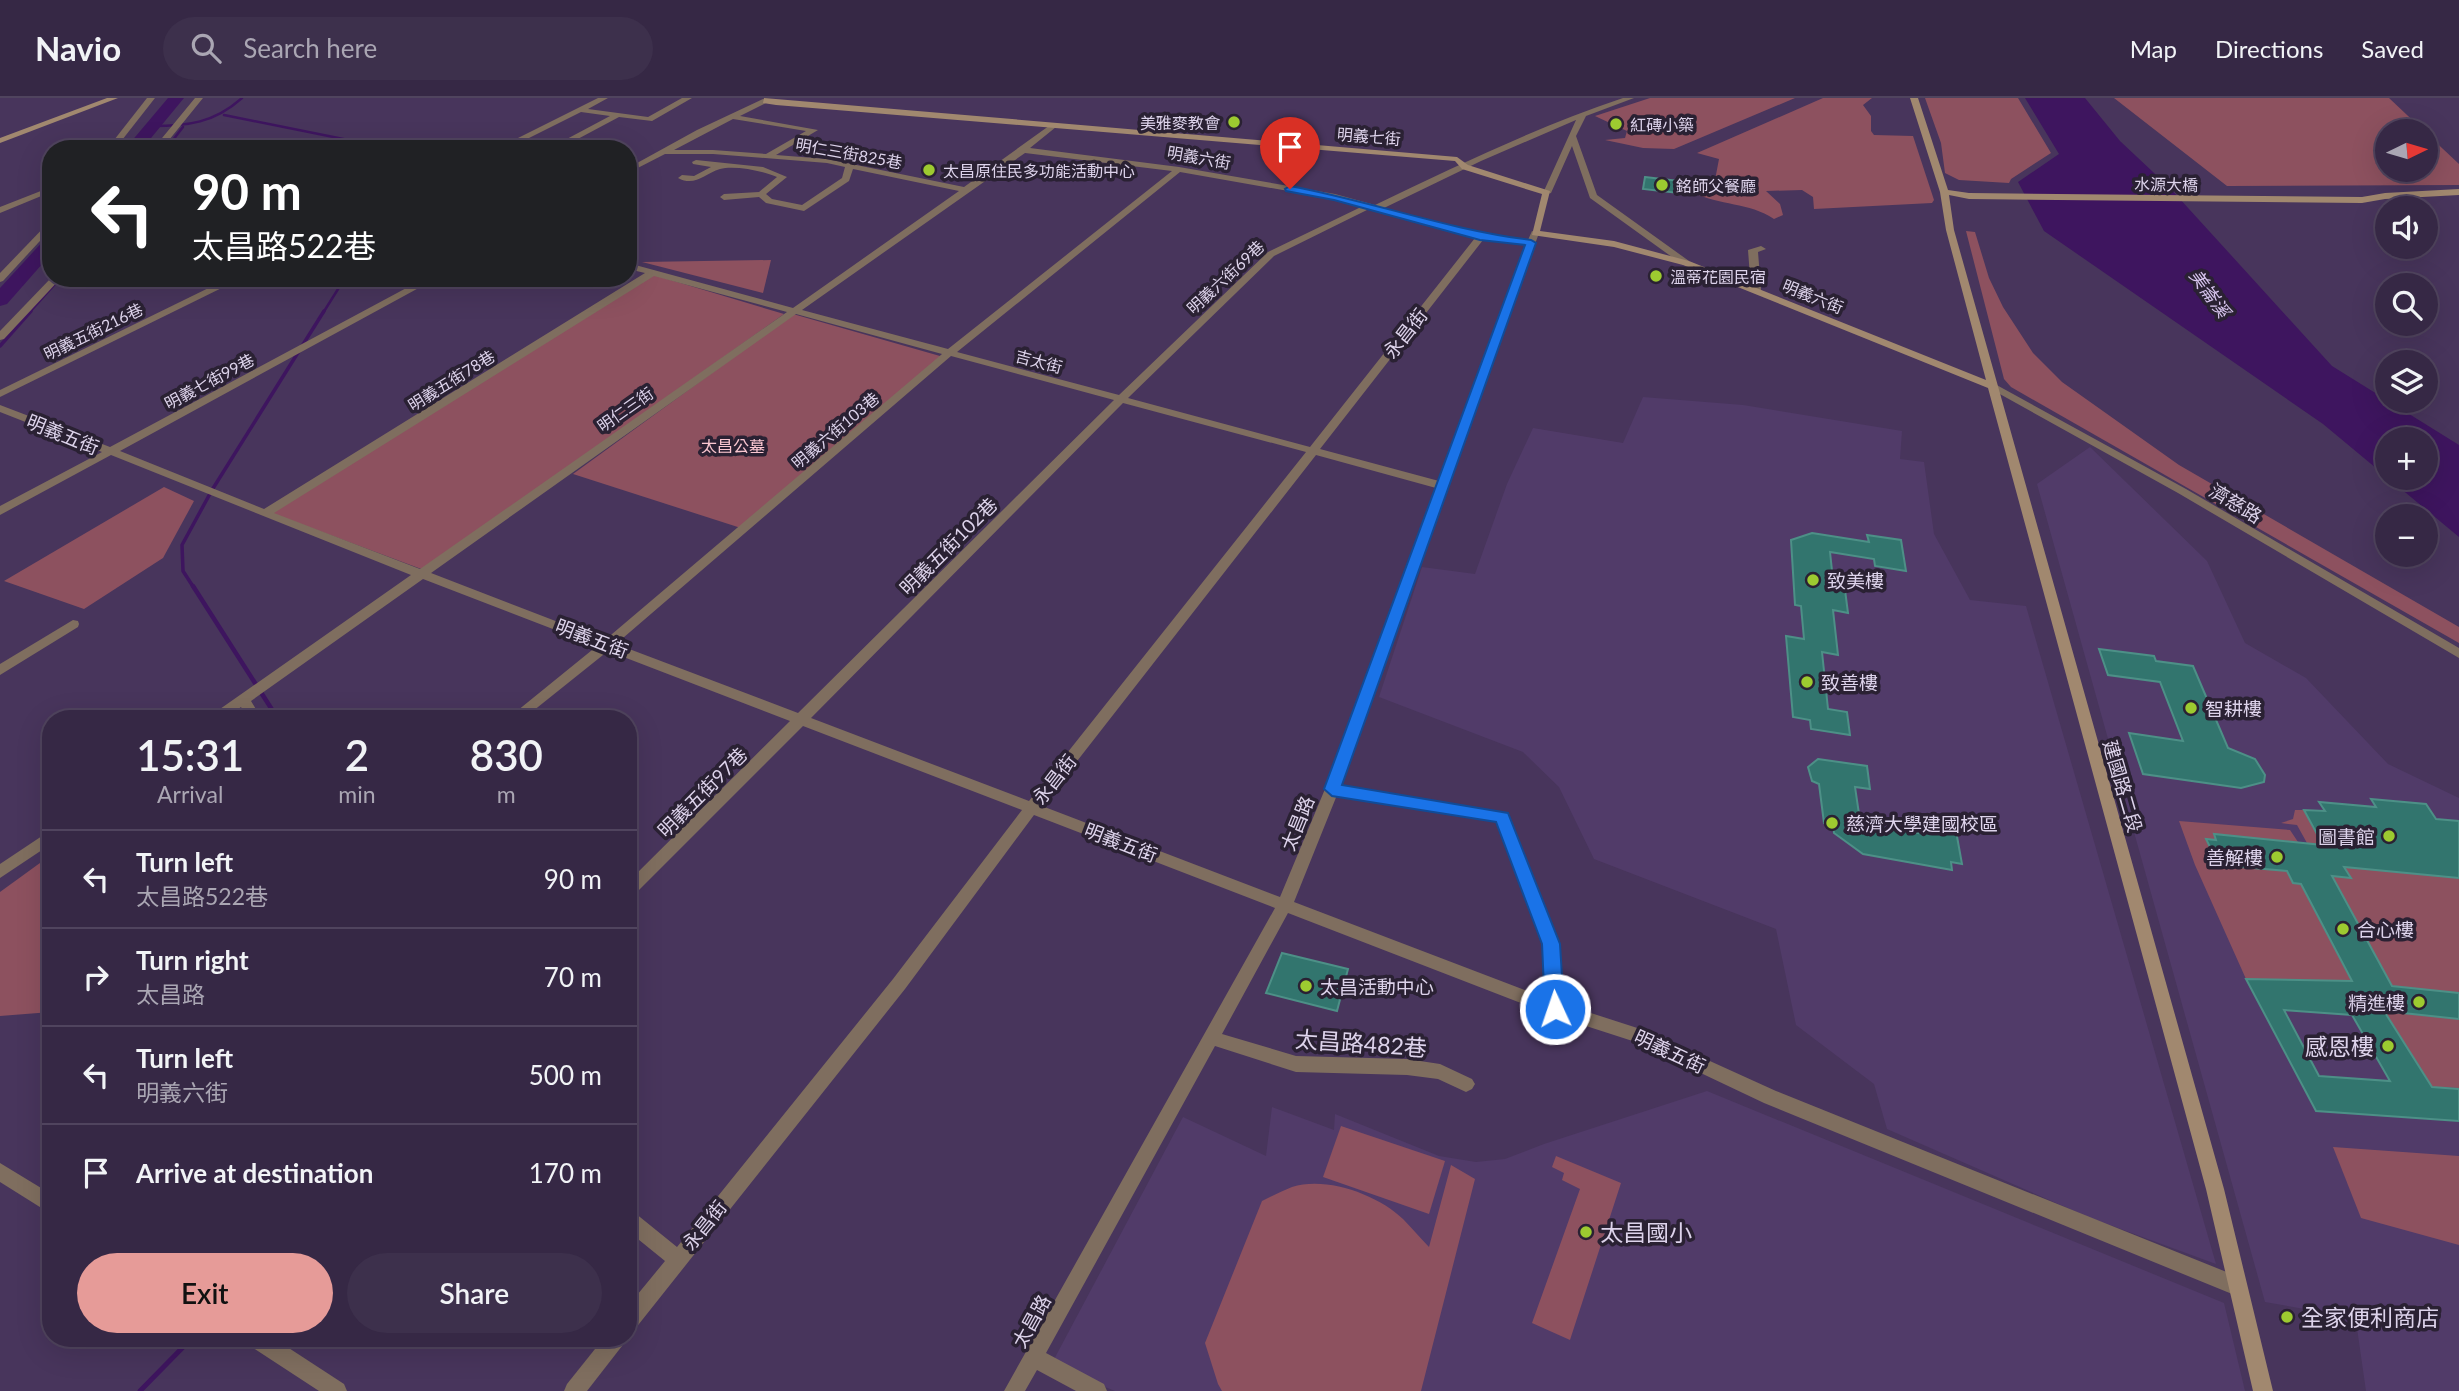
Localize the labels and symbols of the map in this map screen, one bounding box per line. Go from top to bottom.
place label: 美雅麥教會 [1140,113,1220,132]
marker: 美雅麥教會 [1226,114,1242,130]
place label: 紅磚小築 [1630,115,1694,134]
marker: 紅磚小築 [1608,116,1624,132]
pin [1260,117,1320,189]
north arrow [2375,119,2438,182]
street label: 明義七街 [1336,124,1402,148]
street label: 明仁三街825巷 [794,134,904,172]
street label: 明義六街 [1166,142,1232,172]
place label: 太昌原住民多功能活動中心 [943,161,1135,180]
marker: 太昌原住民多功能活動中心 [921,162,937,178]
street label: 水源大橋 [2134,174,2198,194]
place label: 銘師父餐廳 [1676,176,1756,195]
marker: 銘師父餐廳 [1654,177,1670,193]
street label: 明義六街69巷 [1182,236,1268,318]
water label: 美崙溪 [2185,265,2237,324]
place label: 溫蒂花園民宿 [1670,267,1766,286]
marker: 溫蒂花園民宿 [1648,268,1664,284]
street label: 明義六街 [1780,275,1846,317]
street label: 明義五街216巷 [40,299,146,363]
street label: 永昌街 [1378,303,1432,363]
street label: 明義五街78巷 [404,346,498,414]
street label: 吉太街 [1013,346,1065,376]
street label: 明義七街99巷 [161,349,257,413]
street label: 明仁三街 [593,383,657,435]
street label: 明義六街103巷 [788,388,882,472]
street label: 明義五街 [23,409,103,459]
park label: 太昌公墓 [701,436,765,455]
street label: 濟慈路 [2206,478,2266,528]
street label: 明義五街102巷 [895,493,1001,599]
place label: 致美樓 [1827,569,1884,592]
marker: 致美樓 [1805,572,1821,588]
street label: 明義五街 [552,614,632,662]
place label: 致善樓 [1821,671,1878,694]
marker: 致善樓 [1799,674,1815,690]
place label: 智耕樓 [2205,697,2262,720]
marker: 智耕樓 [2183,700,2199,716]
street label: 建國路二段 [2099,737,2147,835]
street label: 明義五街97巷 [652,742,752,842]
street label: 永昌街 [1027,749,1081,809]
street label: 太昌路 [1276,792,1318,854]
place label: 慈濟大學建國校區 [1846,812,1998,835]
marker: 慈濟大學建國校區 [1824,815,1840,831]
street label: 明義五街 [1081,818,1161,866]
place label: 圖書館 [2318,825,2375,848]
marker: 圖書館 [2381,828,2397,844]
place label: 善解樓 [2206,846,2263,869]
marker: 善解樓 [2269,849,2285,865]
place label: 合心樓 [2357,918,2414,941]
marker: 合心樓 [2335,921,2351,937]
position arrow [1518,972,1592,1046]
place label: 太昌活動中心 [1320,975,1434,998]
marker: 太昌活動中心 [1298,978,1314,994]
place label: 精進樓 [2348,991,2405,1014]
marker: 精進樓 [2411,994,2427,1010]
street label: 太昌路482巷 [1294,1024,1428,1062]
street label: 明義五街 [1631,1025,1709,1077]
place label: 感恩樓 [2305,1032,2374,1060]
marker: 感恩樓 [2380,1038,2396,1054]
street label: 永昌街 [677,1196,731,1254]
place label: 太昌國小 [1600,1218,1692,1246]
marker: 太昌國小 [1578,1224,1594,1240]
street label: 太昌路 [1007,1290,1055,1352]
place label: 全家便利商店 [2301,1303,2439,1331]
marker: 全家便利商店 [2279,1309,2295,1325]

